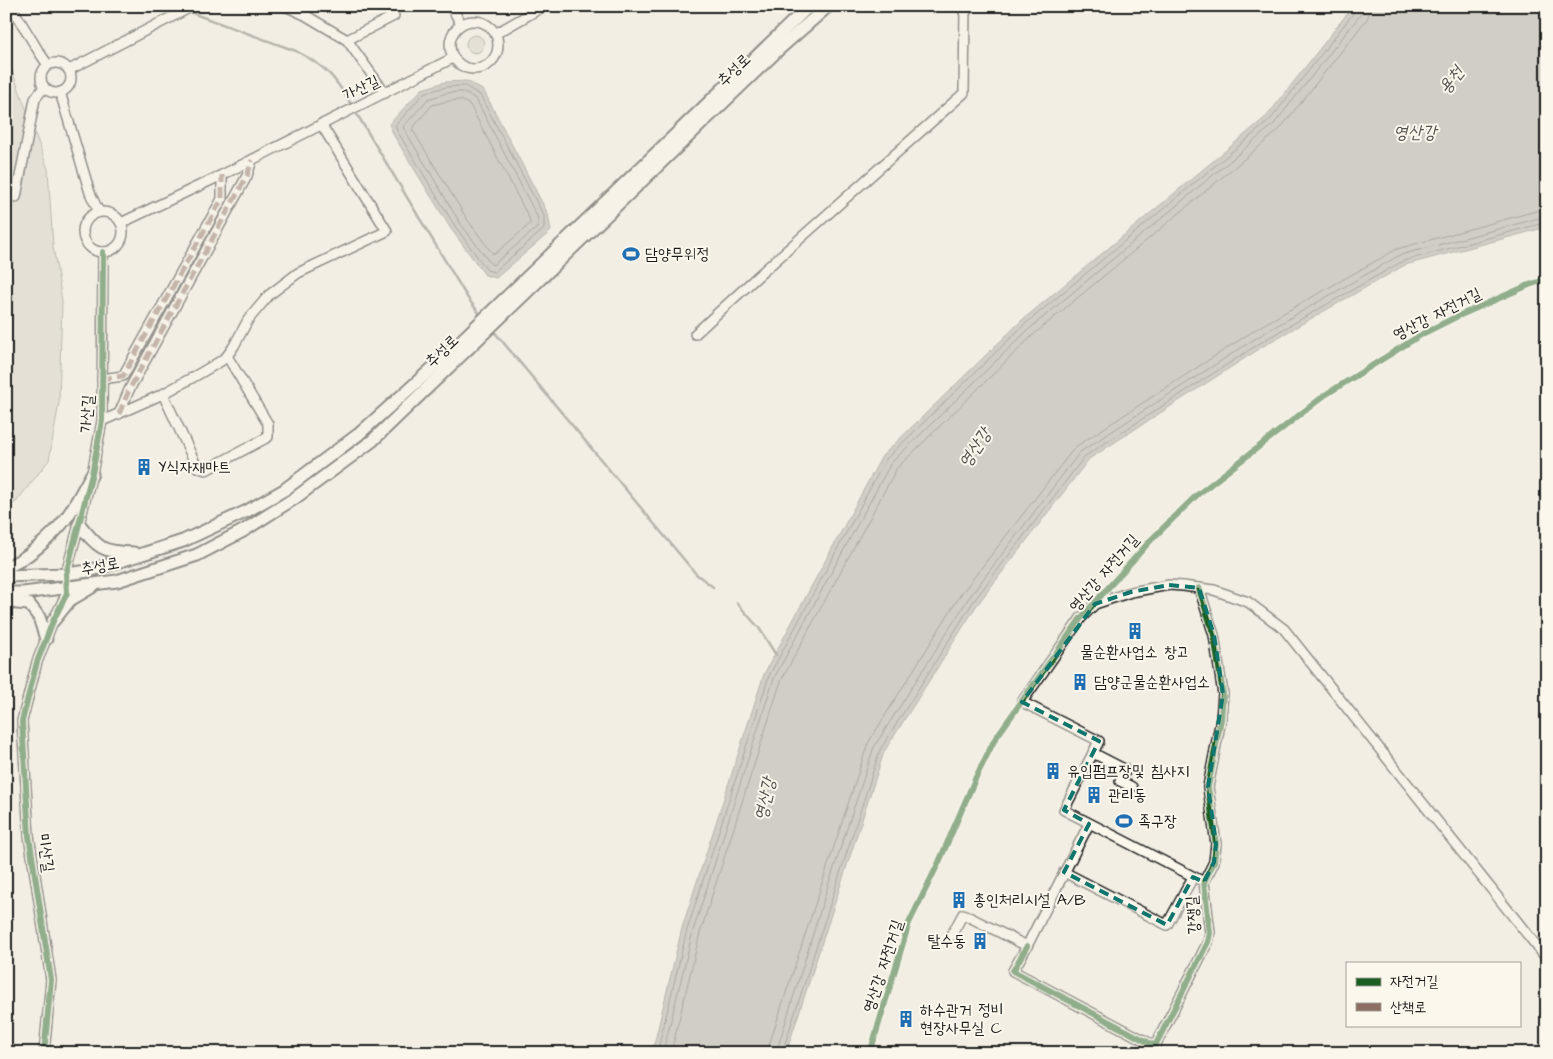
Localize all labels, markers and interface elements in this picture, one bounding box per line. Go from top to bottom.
street label: 추성로 [712,49,756,91]
water label: 용천 [1432,60,1471,99]
street label: 가산길 [339,70,383,106]
water label: 영산강 [1393,120,1439,145]
place label: 담양무위정 [645,243,709,265]
sports icon: 담양무위정 [621,244,641,264]
street label: 영산강 자전거길 [1389,282,1485,346]
street label: 추성로 [420,330,464,372]
street label: 가산길 [75,394,99,434]
water label: 영산강 [952,421,999,473]
place label: Y식자재마트 [158,456,231,478]
building icon: Y식자재마트 [134,457,154,477]
street label: 영산강 자전거길 [1064,529,1144,617]
street label: 추성로 [79,552,121,580]
building icon: 물순환사업소 창고 [1125,621,1145,641]
place label: 물순환사업소 창고 [1080,641,1190,663]
place label: 담양군물순환사업소 [1094,671,1210,693]
building icon: 담양군물순환사업소 [1070,672,1090,692]
place label: 유입펌프장및 침사지 [1067,760,1189,782]
building icon: 유입펌프장및 침사지 [1043,761,1063,781]
water label: 영산강 [748,773,782,823]
place label: 관리동 [1108,784,1147,806]
building icon: 관리동 [1084,785,1104,805]
place label: 족구장 [1138,810,1177,832]
sports icon: 족구장 [1114,811,1134,831]
street label: 미산길 [32,832,60,874]
place label: 총인처리시설 A/B [973,889,1086,911]
building icon: 총인처리시설 A/B [949,890,969,910]
street label: 강쟁길 [1181,895,1205,935]
street label: 영산강 자전거길 [858,917,908,1015]
place label: 탈수동 [927,930,966,952]
building icon: 탈수동 [970,931,990,951]
legend [1346,962,1520,1026]
text: 자전거길 [1390,971,1438,992]
text: 산책로 [1390,997,1426,1018]
place label: 하수관거 정비 현장사무실 C [920,999,1004,1039]
building icon: 하수관거 정비 현장사무실 C [896,1009,916,1029]

